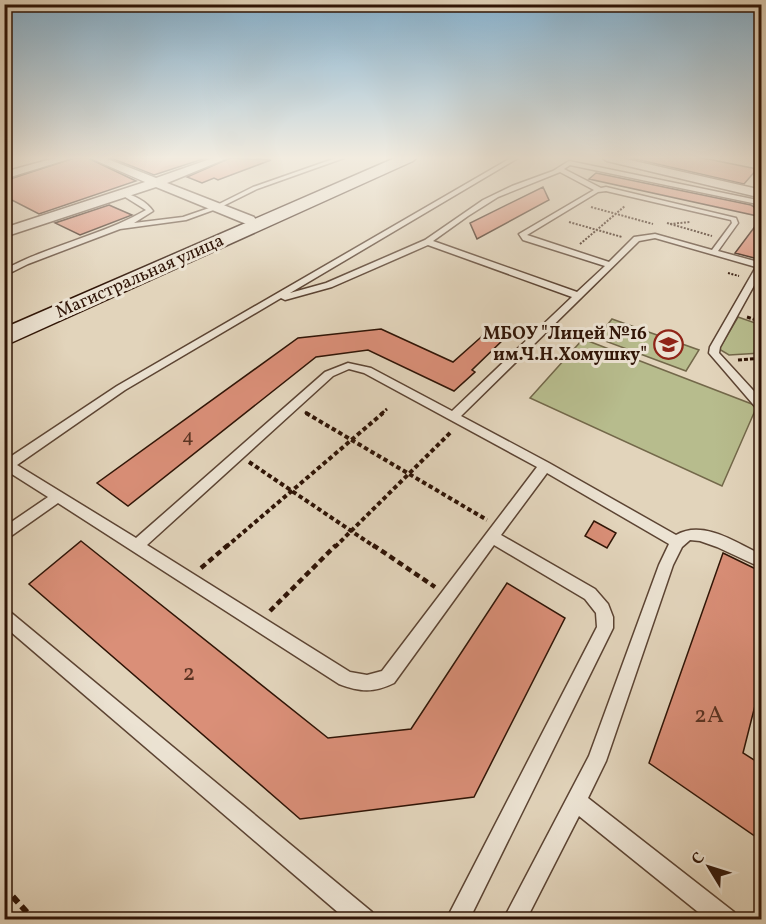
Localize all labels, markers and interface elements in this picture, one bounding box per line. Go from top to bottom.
street label: Магистральная улица [52,229,228,325]
place label: МБОУ "Лицей №16 им.Ч.Н.Хомушку" [483,322,647,368]
school or university icon: МБОУ "Лицей №16 им.Ч.Н.Хомушку" [652,328,684,360]
house number: 4 [182,423,194,451]
house number: 2 [183,657,195,691]
house number: 2А [694,699,724,733]
north arrow [679,837,739,897]
text: С [687,848,711,870]

